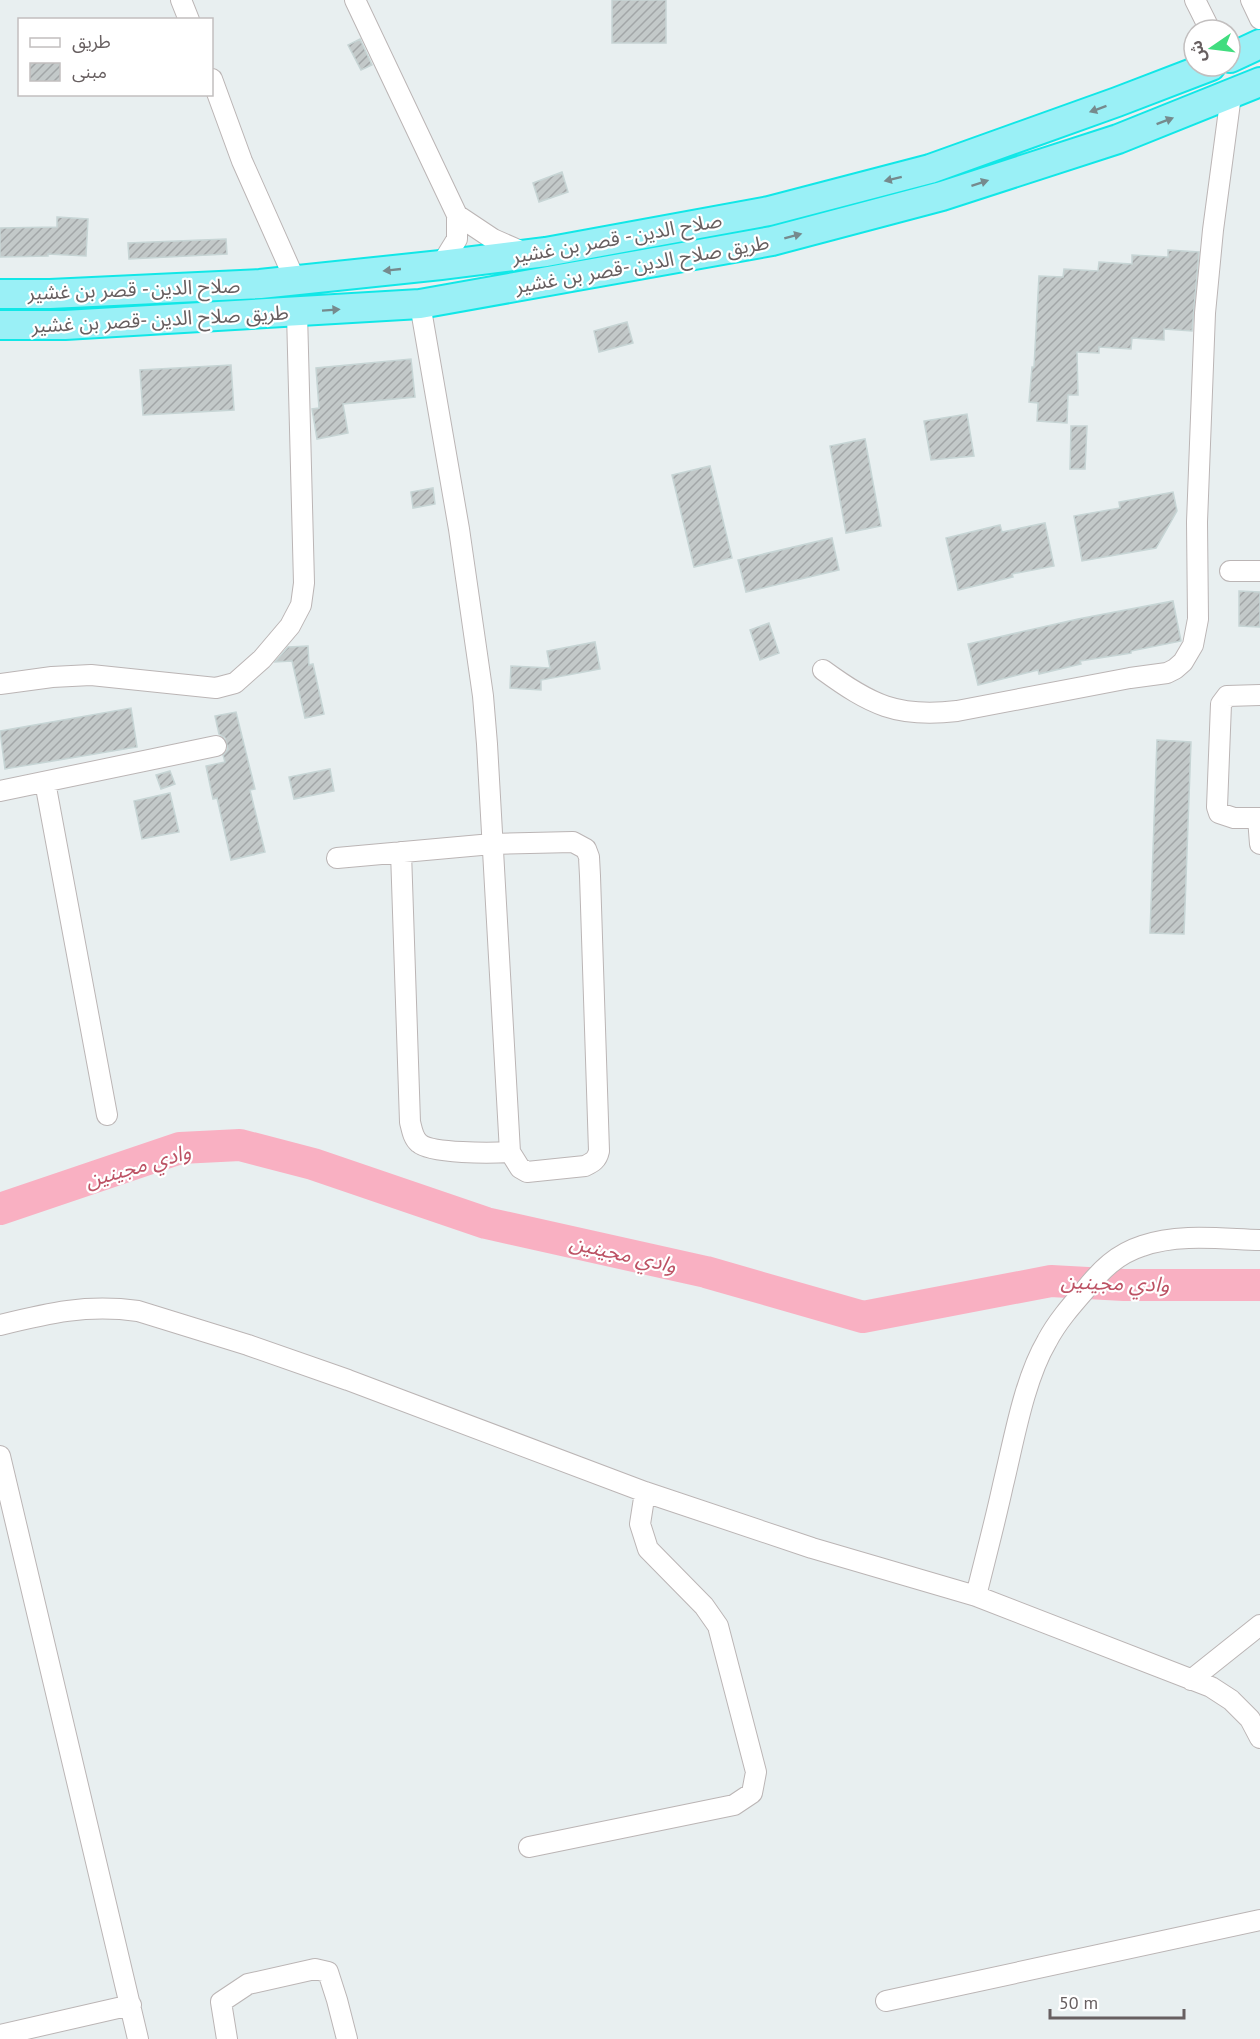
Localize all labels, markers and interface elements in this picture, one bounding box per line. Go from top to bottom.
legend [18,18,213,96]
north arrow [1182,18,1242,78]
text: طريق [72,30,111,53]
text: ش [1185,38,1210,65]
text: مبنى [72,60,107,83]
one-way arrow [1089,105,1107,115]
one-way arrow [1156,115,1174,125]
one-way arrow [884,174,903,184]
one-way arrow [971,178,989,188]
street label: صلاح الدين - قصر بن غشير [509,207,724,271]
street label: طريق صلاح الدين -قصر بن غشير [512,229,771,301]
one-way arrow [783,230,802,240]
one-way arrow [383,265,402,275]
street label: صلاح الدين - قصر بن غشير [26,272,241,308]
street label: طريق صلاح الدين -قصر بن غشير [30,299,289,341]
one-way arrow [322,306,341,315]
water label: وادي مجينين [82,1138,195,1196]
water label: وادي مجينين [567,1228,679,1282]
water label: وادي مجينين [1060,1267,1170,1301]
scale bar [1050,1982,1184,2020]
text: 50 m [1059,1991,1098,2014]

